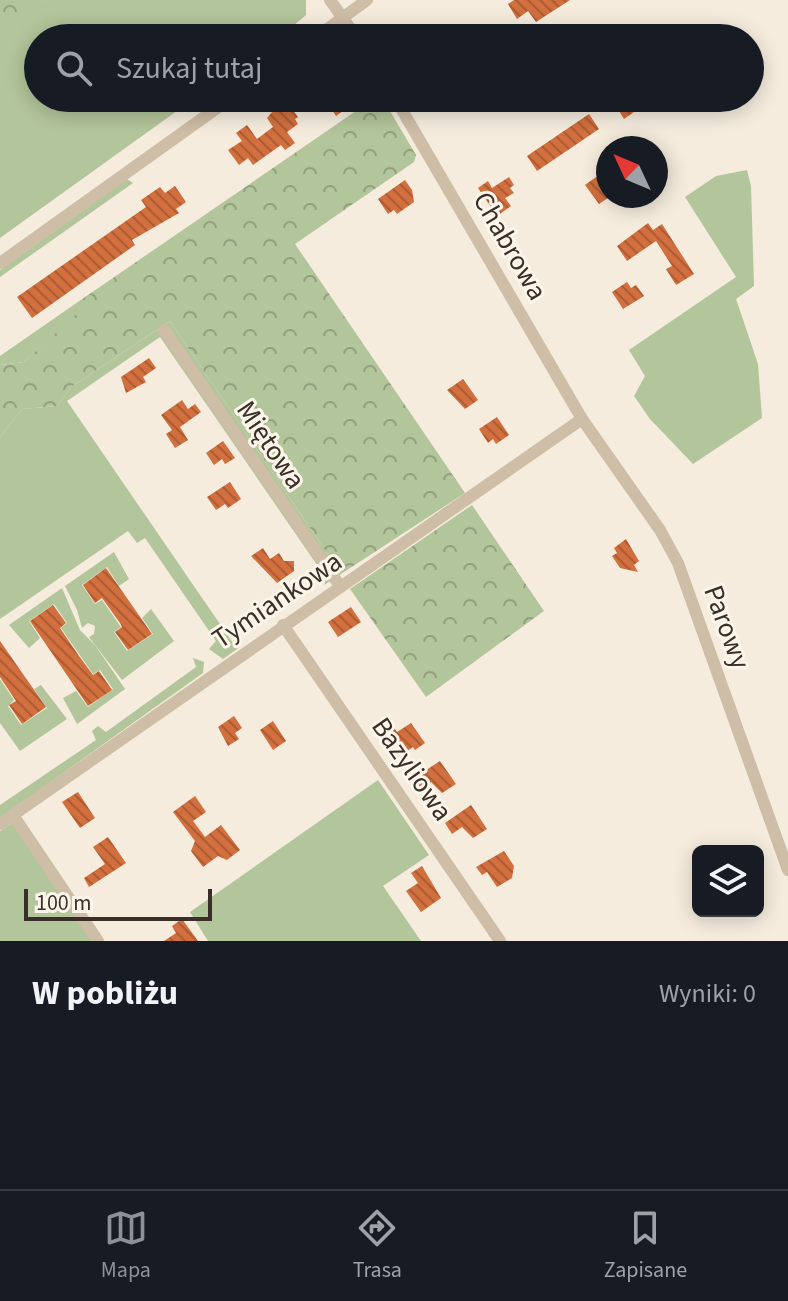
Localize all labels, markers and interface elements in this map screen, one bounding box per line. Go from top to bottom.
search box [24,24,764,112]
icon: search [52,46,96,90]
text: Szukaj tutaj [116,47,262,90]
north arrow [596,136,668,208]
street label: Chabrowa [463,184,557,308]
street label: Miętowa [227,393,315,497]
street label: Tymiankowa [204,542,350,658]
street label: Parowy [693,580,761,674]
street label: Bazyliowa [362,709,462,829]
map controls [692,845,764,917]
button: layers [692,845,764,917]
scale bar [24,885,212,921]
text: 100 m [36,887,91,919]
text: W pobliżu [32,969,178,1018]
text: Wyniki: 0 [659,975,756,1012]
tab: Mapa [101,1206,151,1286]
tab: Trasa [353,1206,402,1286]
tab: Zapisane [604,1206,687,1286]

